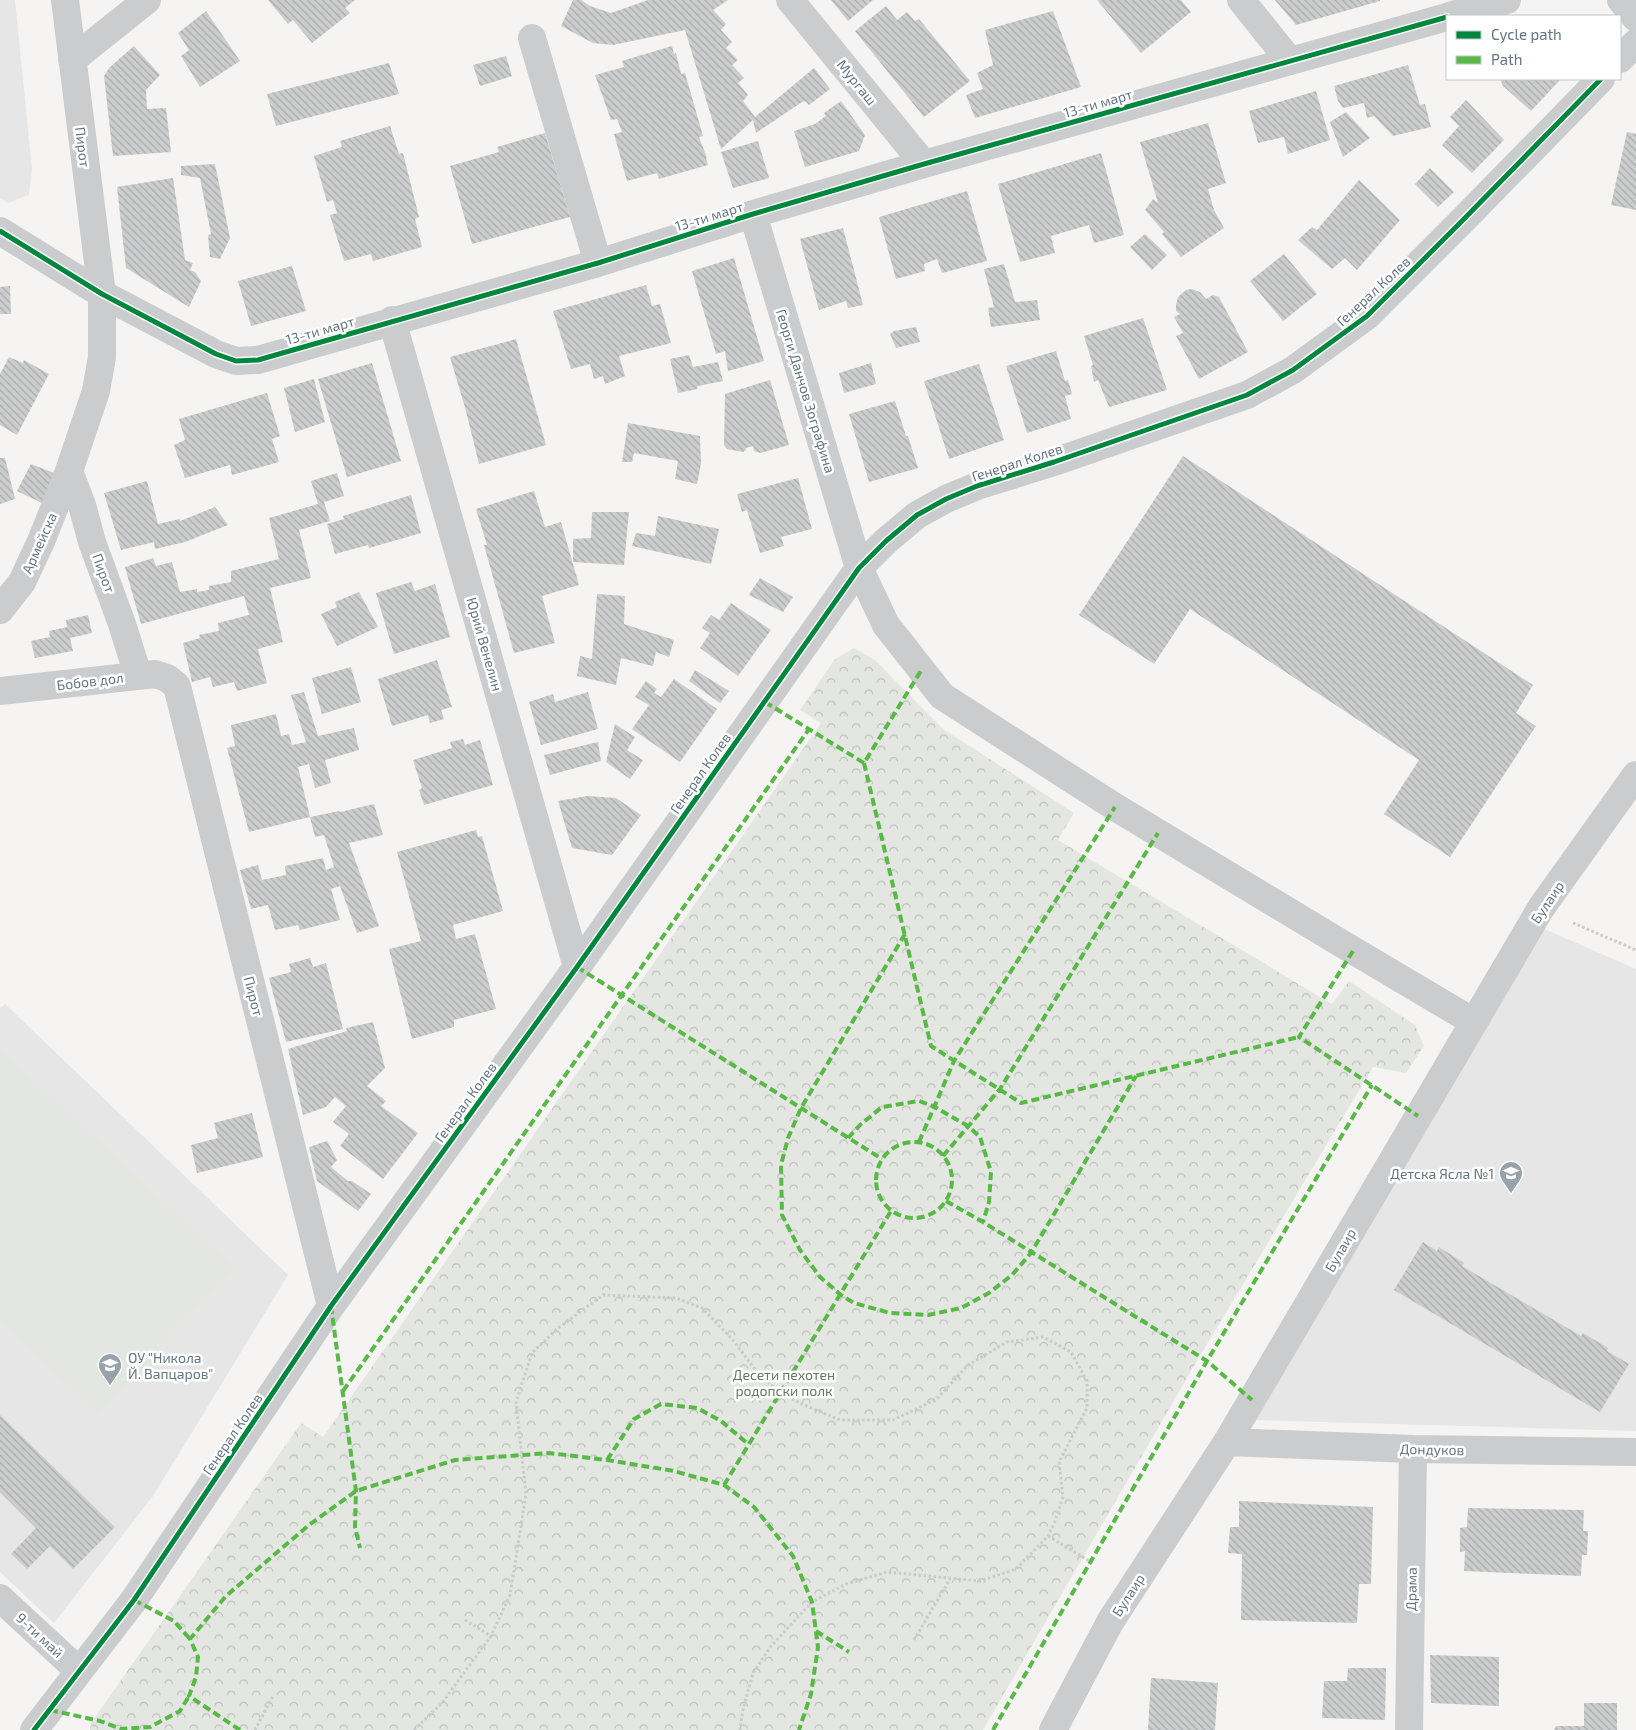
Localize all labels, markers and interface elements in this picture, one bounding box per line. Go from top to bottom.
legend [1446,15,1621,80]
text: Cycle path [1491,25,1562,43]
text: Path [1491,50,1522,68]
street label: Мургаш [834,56,880,108]
street label: 13-ти март [1062,85,1134,121]
street label: Пирот [72,126,94,168]
street label: 13-ти март [673,198,745,234]
street label: Генерал Колев [1333,253,1413,329]
street label: Георги Данчов Зографина [773,307,839,475]
street label: 13-ти март [284,312,356,348]
street label: Генерал Колев [969,439,1065,485]
street label: Армейска [18,510,60,576]
street label: Пирот [89,551,119,595]
street label: Юрий Венелин [463,595,507,693]
street label: Бобов дол [56,668,124,694]
street label: Генерал Колев [666,729,734,817]
street label: Булаир [1527,878,1567,926]
street label: Пирот [241,974,267,1018]
street label: Генерал Колев [430,1059,500,1145]
school or university icon: Детска Ясла №1 [1498,1160,1524,1194]
place label: Детска Ясла №1 [1390,1165,1494,1182]
street label: Булаир [1321,1225,1359,1275]
place label: ОУ "Никола Й. Вапцаров" [128,1349,213,1382]
school or university icon: ОУ "Никола Й. Вапцаров" [97,1352,123,1386]
park label: Десети пехотен родопски полк [733,1366,835,1399]
street label: Генерал Колев [199,1390,265,1478]
street label: Дондуков [1400,1440,1464,1458]
street label: Драма [1402,1567,1420,1611]
street label: Булаир [1108,1571,1148,1619]
street label: 9-ти май [13,1609,67,1661]

